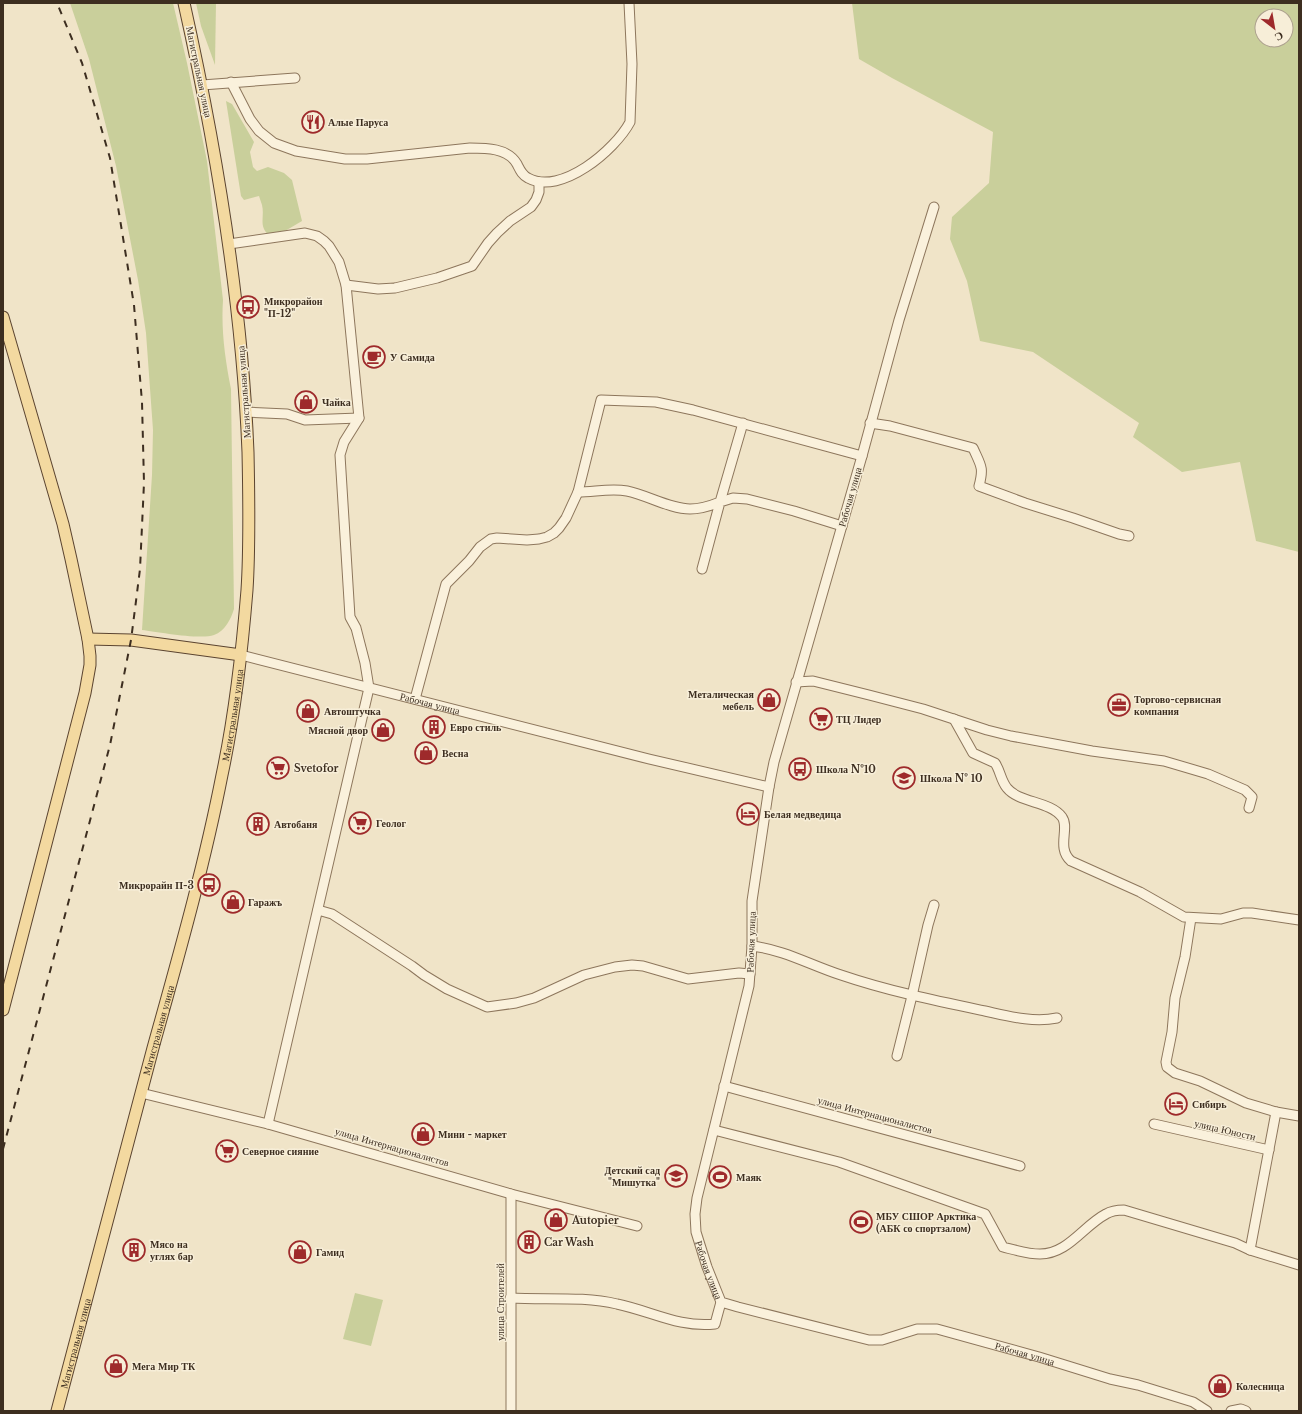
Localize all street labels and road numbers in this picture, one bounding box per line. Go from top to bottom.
street label: Магистральная улица [183,25,215,119]
street label: Магистральная улица [234,345,254,439]
street label: Рабочая улица [835,465,865,528]
street label: Магистральная улица [219,668,246,762]
street label: Рабочая улица [399,689,462,717]
street label: Рабочая улица [743,911,759,973]
street label: Магистральная улица [139,983,177,1077]
street label: улица Интернационалистов [816,1093,934,1137]
street label: улица Юности [1193,1117,1258,1144]
street label: улица Интернационалистов [333,1124,451,1170]
street label: Рабочая улица [693,1239,726,1302]
street label: улица Строителей [494,1263,507,1341]
street label: Магистральная улица [57,1296,93,1390]
street label: Рабочая улица [994,1339,1057,1368]

